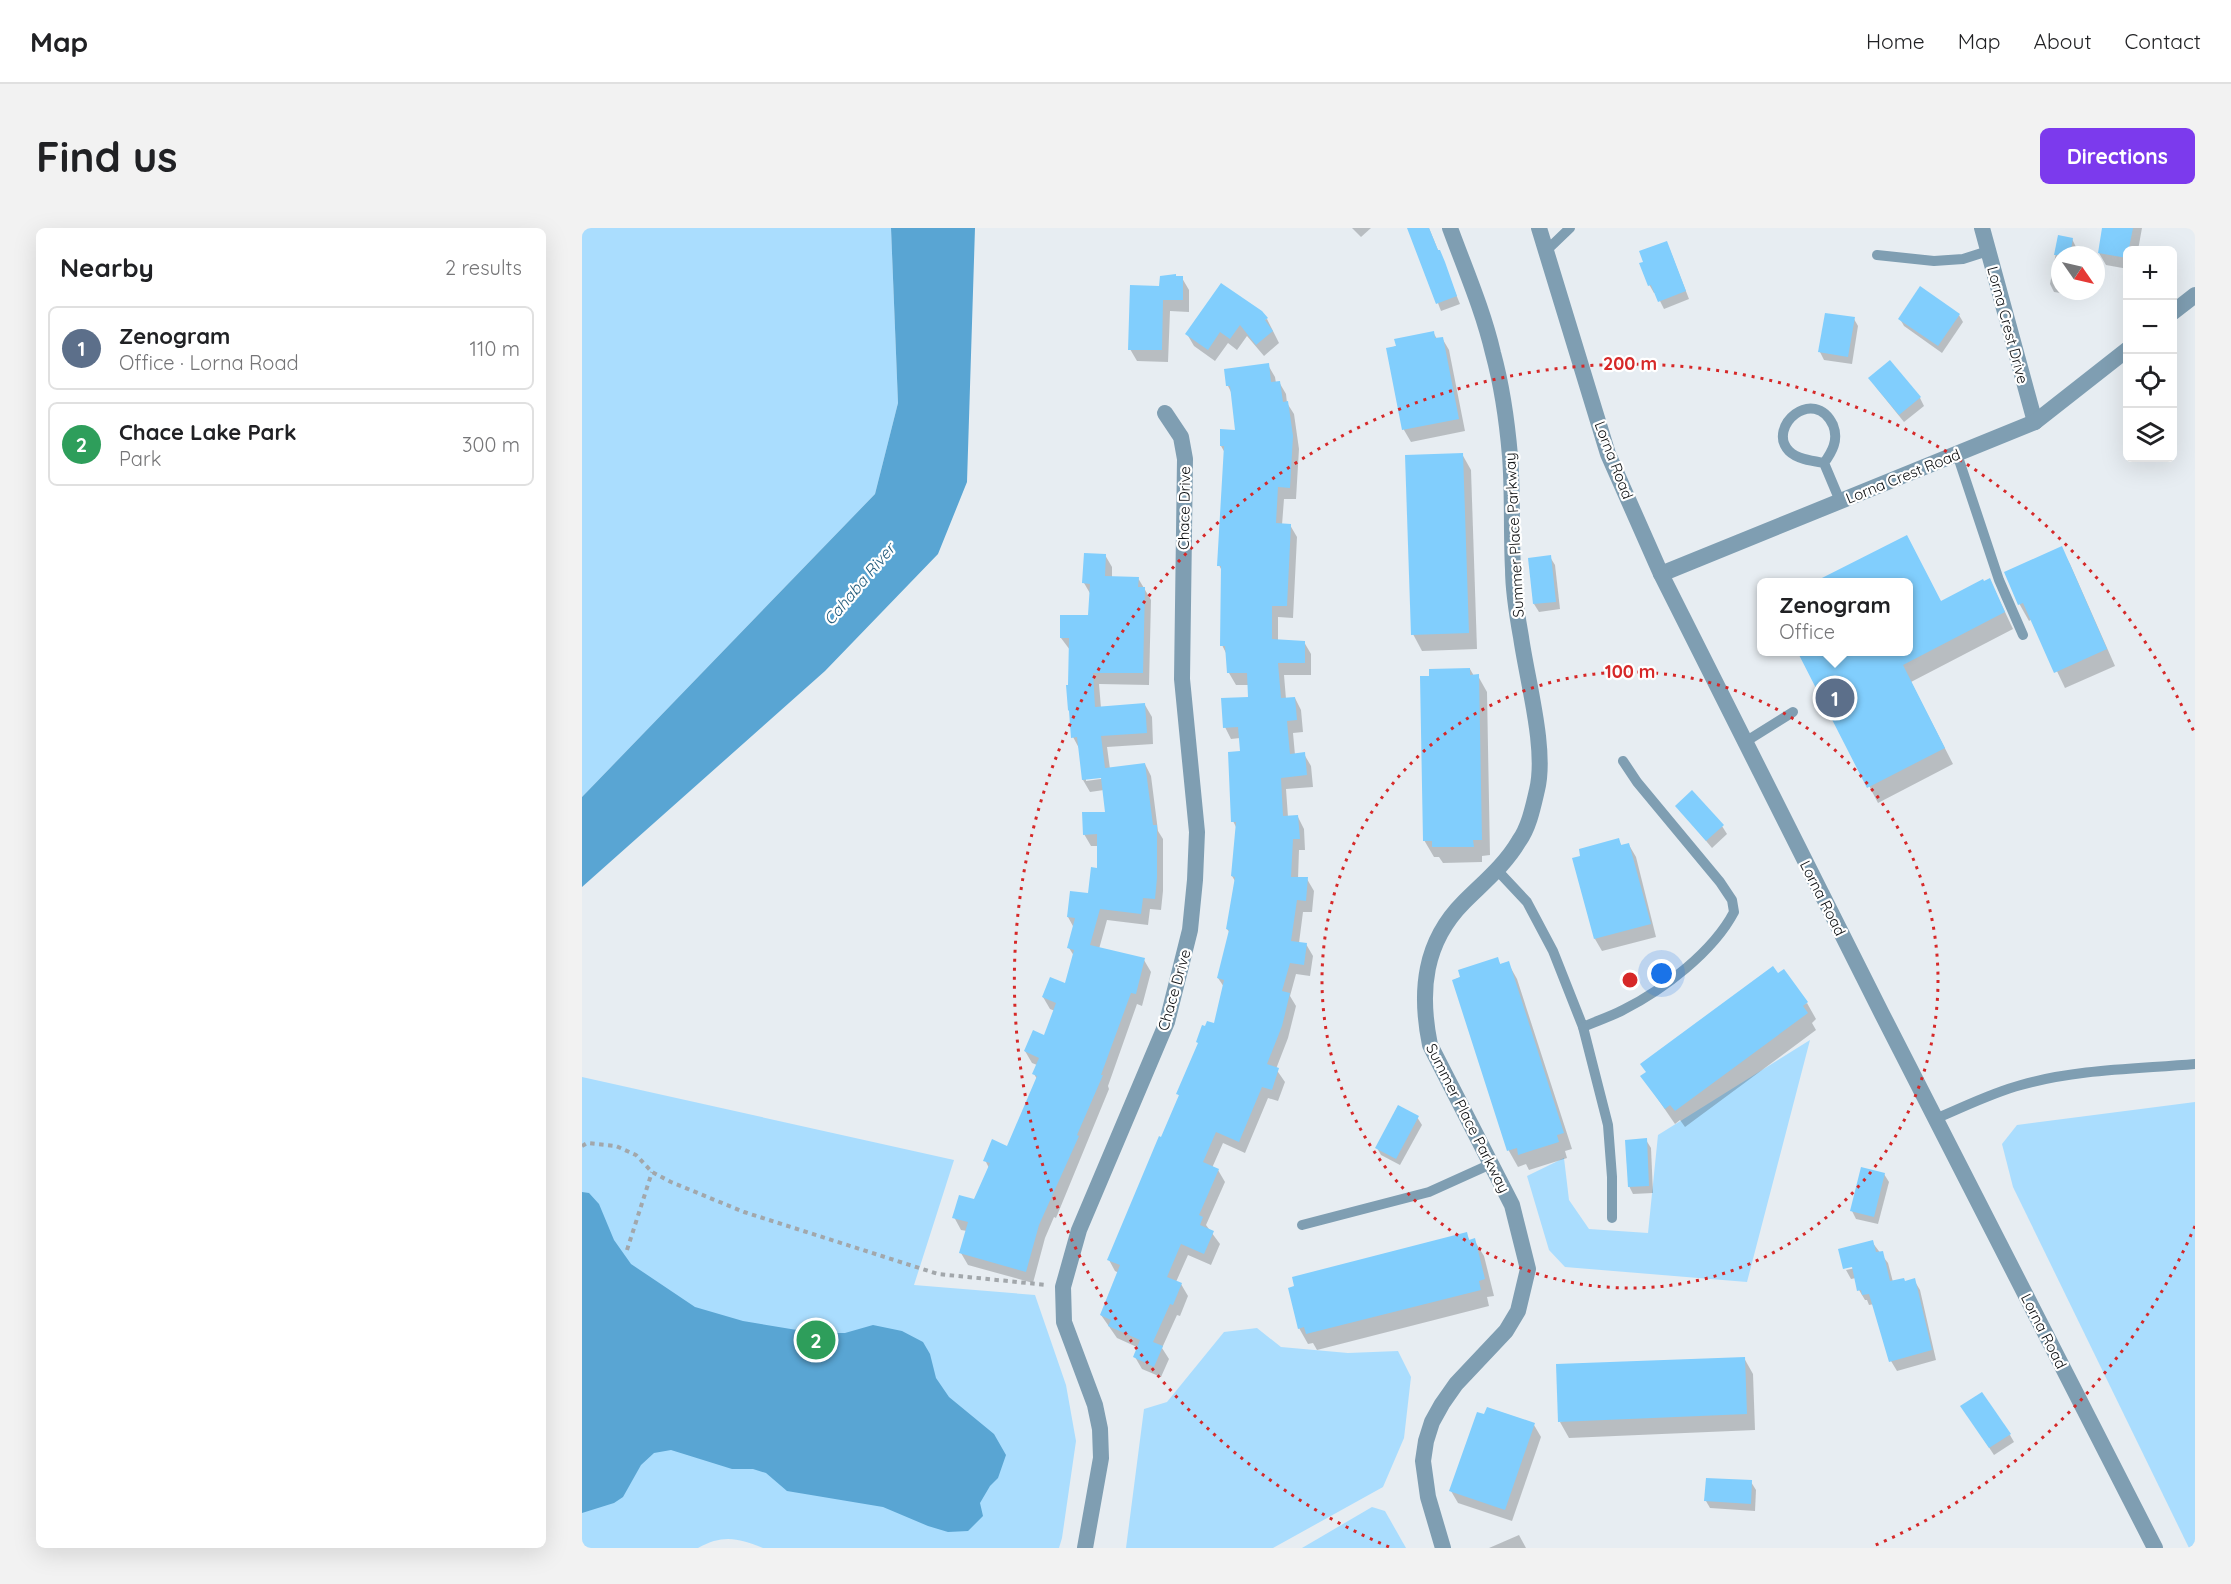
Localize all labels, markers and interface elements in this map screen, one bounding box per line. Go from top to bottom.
text: Map [30,24,88,59]
text: Home [1866,28,1925,54]
text: Map [1958,28,2001,54]
text: About [2034,28,2092,54]
text: Contact [2125,28,2201,54]
button: Directions [2040,128,2195,184]
text: Find us [36,130,178,183]
north arrow [2051,246,2105,300]
map controls [2123,246,2177,462]
button: + [2123,246,2177,300]
text: Nearby [60,251,154,284]
text: 2 results [445,255,522,280]
street label: Lorna Crest Drive [1983,264,2033,386]
button: − [2123,300,2177,354]
text: Zenogram [119,322,230,350]
text: 1 [78,336,85,361]
text: 110 m [470,336,520,361]
text: Office · Lorna Road [119,350,299,375]
text: 200 m [1603,352,1657,375]
button: locate [2123,354,2177,408]
button: layers [2123,408,2177,462]
text: Chace Lake Park [119,418,296,446]
street label: Lorna Road [1590,418,1638,502]
text: 2 [76,432,87,457]
text: 300 m [462,432,520,457]
street label: Lorna Crest Road [1843,444,1963,508]
text: Park [119,446,161,471]
street label: Summer Place Parkway [1500,452,1528,618]
street label: Chace Drive [1174,466,1194,550]
water label: Cahaba River [819,538,900,629]
popup [1757,578,1913,656]
text: Zenogram [1779,591,1891,619]
text: Office [1779,619,1835,644]
text: 100 m [1605,660,1655,683]
pin: 1 [1816,676,1854,720]
street label: Lorna Road [1796,857,1850,939]
street label: Chace Drive [1153,947,1195,1033]
your location [1647,959,1676,988]
centre of rings [1620,970,1640,990]
street label: Summer Place Parkway [1422,1040,1514,1196]
street label: Lorna Road [2017,1290,2071,1372]
pin: 2 [796,1318,836,1362]

